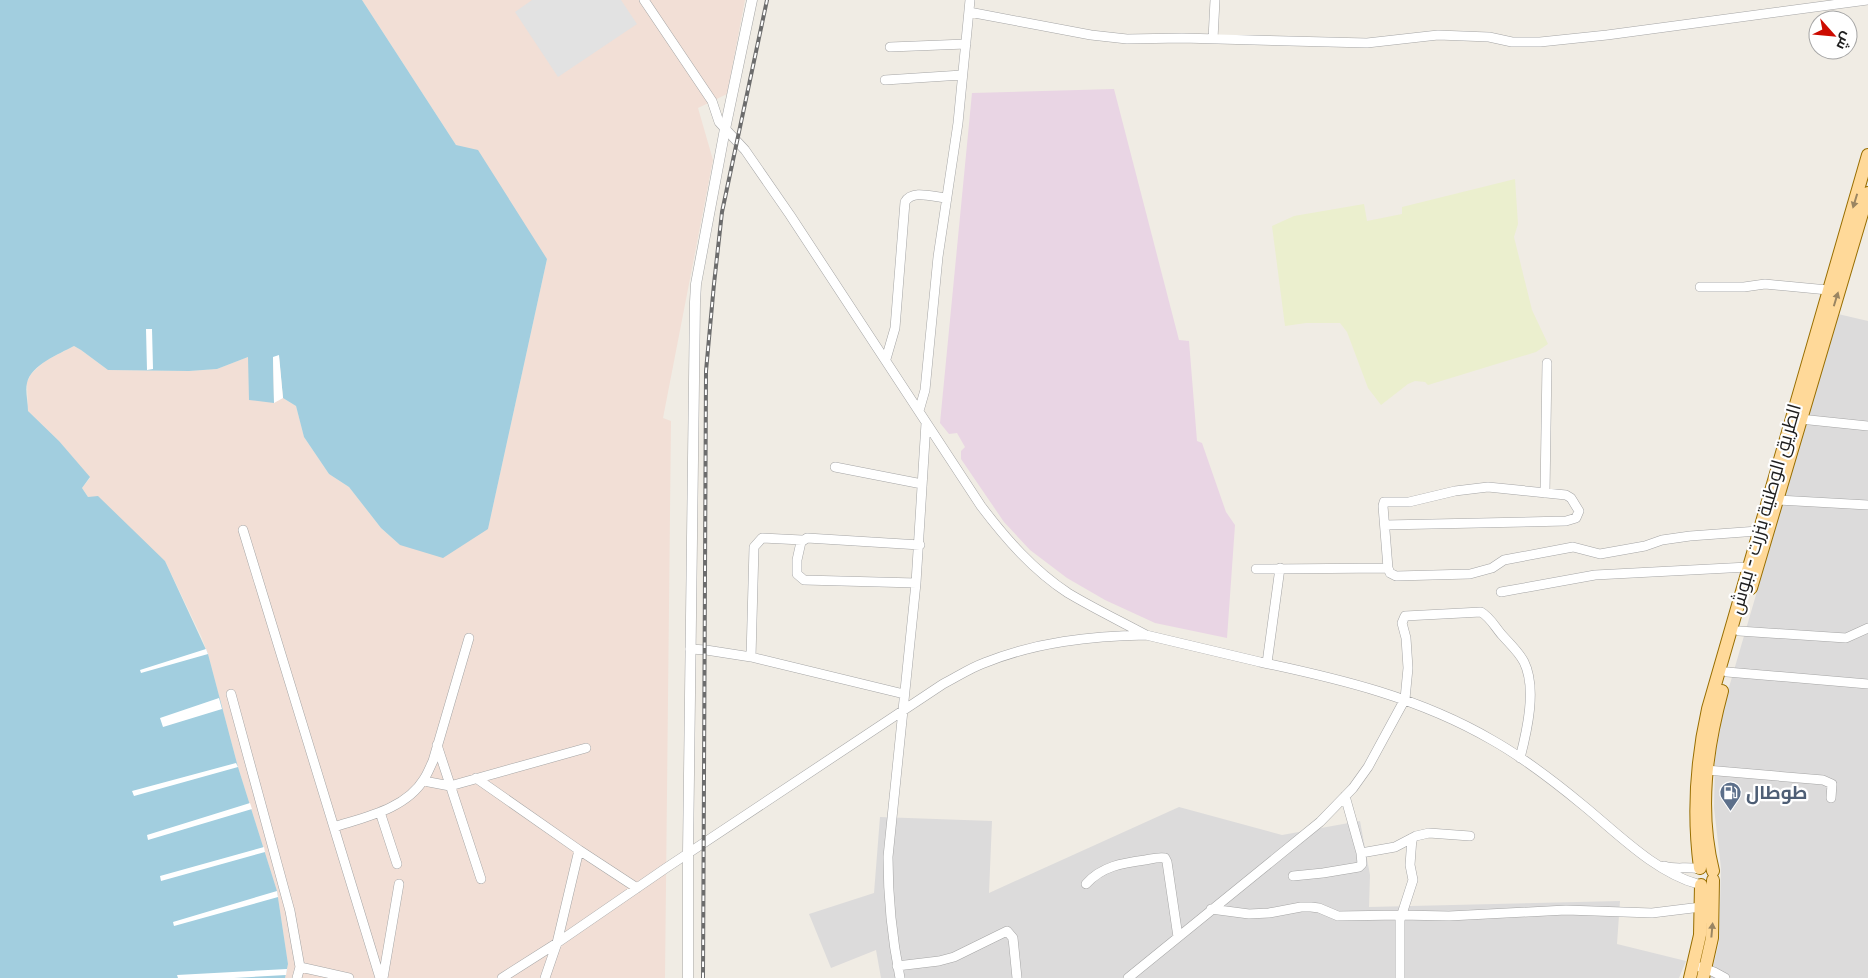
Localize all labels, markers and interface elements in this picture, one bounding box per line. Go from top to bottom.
north arrow [1808,10,1858,60]
text: ش [1832,29,1857,53]
one-way arrow [1850,194,1858,209]
one-way arrow [1833,291,1841,306]
street label: الطريق الوطنية بنزرت - ببوش [1724,401,1807,617]
fuel station icon: طوطال [1718,780,1742,811]
place label: طوطال [1746,781,1807,805]
one-way arrow [1709,922,1717,938]

